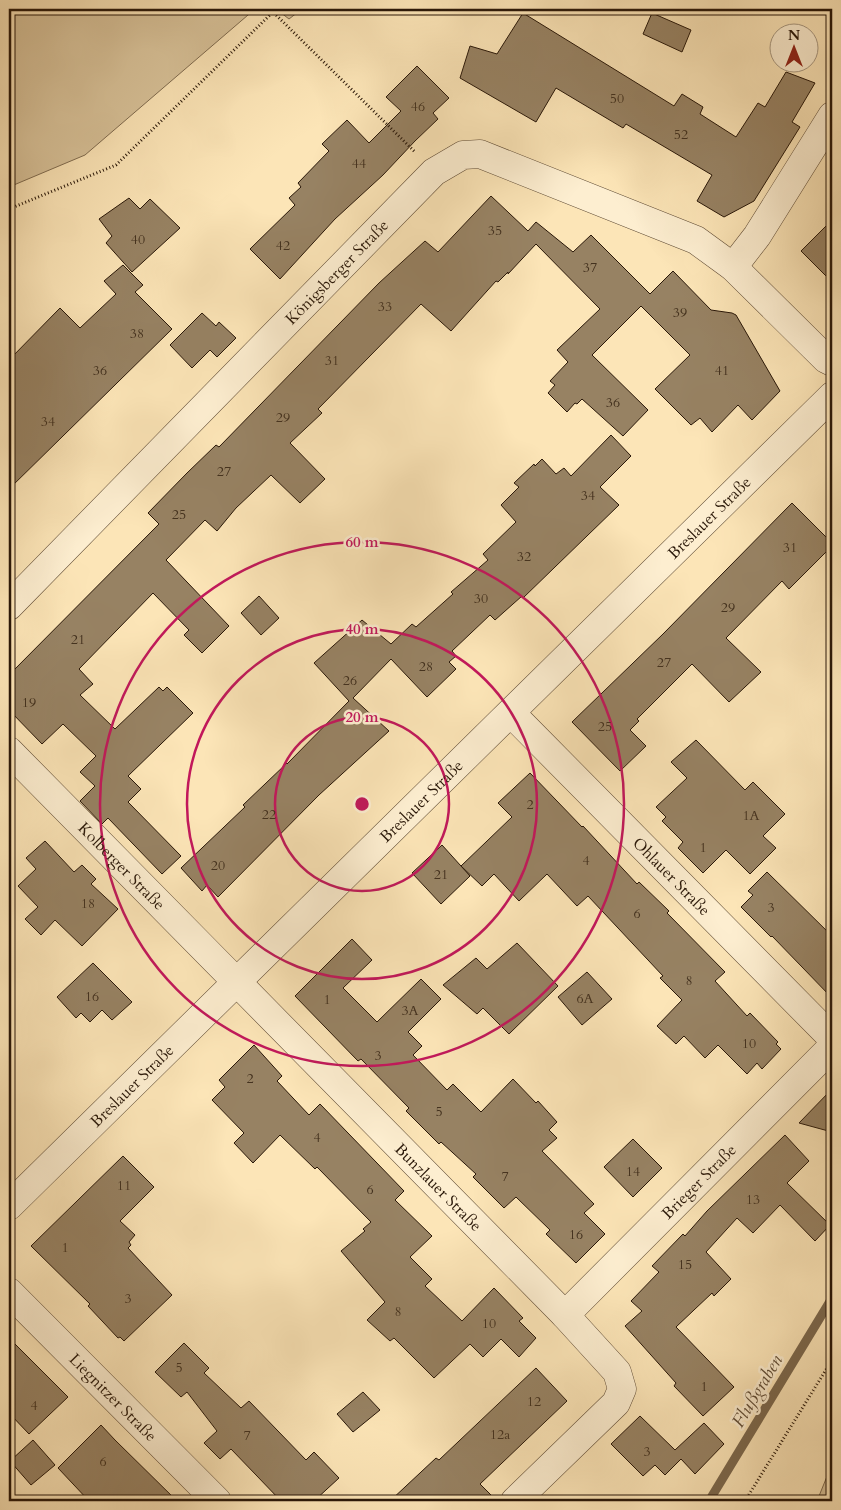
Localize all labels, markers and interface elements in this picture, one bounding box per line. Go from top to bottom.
north arrow [768,22,818,72]
text: N [788,26,800,45]
house number: 50 [610,89,624,108]
house number: 46 [411,97,425,116]
house number: 52 [674,125,688,144]
house number: 44 [352,154,366,173]
street label: Königsberger Straße [281,215,394,330]
house number: 35 [488,221,502,240]
house number: 40 [131,230,145,249]
house number: 42 [276,236,290,255]
house number: 37 [583,258,597,277]
house number: 33 [378,297,392,316]
house number: 39 [673,303,687,322]
house number: 38 [130,324,144,343]
house number: 31 [325,351,339,370]
house number: 36 [93,361,107,380]
house number: 41 [715,361,729,380]
house number: 36 [606,393,620,412]
house number: 29 [276,408,290,427]
house number: 34 [41,412,55,431]
house number: 27 [217,462,231,481]
street label: Breslauer Straße [663,472,756,564]
house number: 34 [581,486,595,505]
house number: 25 [172,505,186,524]
text: 60 m [345,532,379,552]
house number: 31 [783,538,797,557]
house number: 32 [517,547,531,566]
house number: 30 [474,589,488,608]
house number: 29 [721,598,735,617]
text: 40 m [345,619,379,639]
house number: 21 [71,630,85,649]
house number: 27 [657,653,671,672]
house number: 28 [419,657,433,676]
house number: 26 [343,671,357,690]
house number: 19 [22,693,36,712]
text: 20 m [345,707,379,727]
house number: 25 [598,717,612,736]
street label: Breslauer Straße [375,755,468,847]
centre of rings [353,795,371,813]
house number: 2 [526,795,534,814]
house number: 22 [262,805,276,824]
house number: 1A [742,806,760,825]
street label: Kolberger Straße [73,818,170,915]
street label: Ohlauer Straße [627,832,715,921]
house number: 1 [699,838,707,857]
house number: 4 [582,851,590,870]
house number: 20 [211,856,225,875]
house number: 21 [434,865,448,884]
house number: 18 [81,894,95,913]
house number: 3 [767,898,775,917]
house number: 6 [633,904,641,923]
house number: 8 [685,971,693,990]
house number: 16 [85,987,99,1006]
house number: 6A [576,989,594,1008]
house number: 1 [323,990,331,1009]
house number: 3A [401,1001,419,1020]
house number: 10 [742,1034,756,1053]
street label: Breslauer Straße [86,1040,179,1132]
house number: 3 [374,1046,382,1065]
house number: 2 [246,1069,254,1088]
house number: 5 [435,1102,443,1121]
house number: 4 [313,1128,321,1147]
street label: Bunzlauer Straße [389,1139,486,1236]
street label: Brieger Straße [657,1140,741,1224]
house number: 14 [626,1162,640,1181]
house number: 7 [501,1167,509,1186]
house number: 11 [117,1176,131,1195]
house number: 6 [366,1180,374,1199]
house number: 13 [746,1190,760,1209]
house number: 16 [569,1225,583,1244]
house number: 1 [61,1238,69,1257]
house number: 15 [678,1255,692,1274]
house number: 3 [124,1289,132,1308]
house number: 8 [394,1302,402,1321]
house number: 10 [482,1314,496,1333]
street label: Liegnitzer Straße [64,1349,162,1447]
water label: Flußgraben [726,1350,789,1432]
house number: 5 [175,1358,183,1377]
house number: 1 [700,1377,708,1396]
house number: 12 [527,1392,541,1411]
house number: 4 [30,1396,38,1415]
house number: 12a [490,1425,510,1444]
house number: 7 [243,1426,251,1445]
house number: 3 [643,1442,651,1461]
house number: 6 [99,1452,107,1471]

